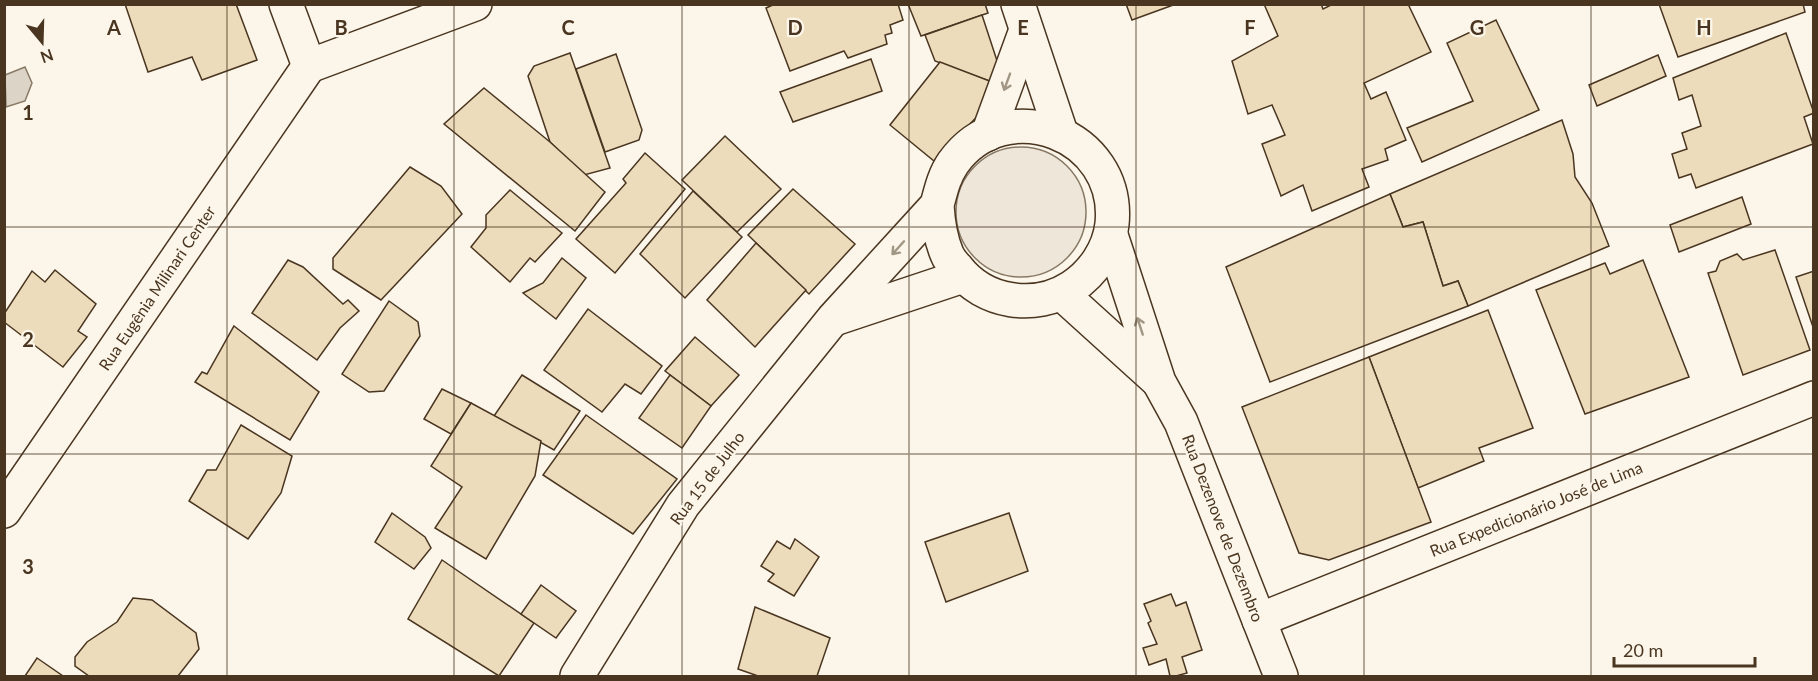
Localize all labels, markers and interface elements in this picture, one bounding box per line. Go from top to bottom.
north arrow [12,12,72,72]
text: A [106,15,121,39]
text: B [334,15,348,39]
text: C [561,15,575,39]
text: D [787,15,803,39]
text: E [1017,15,1029,39]
text: F [1244,15,1256,39]
text: G [1470,15,1484,39]
text: H [1696,15,1712,39]
text: N [38,46,56,68]
one-way arrow [1001,72,1012,90]
text: 1 [22,100,34,124]
street label: Rua Eugênia Milinari Center [94,202,219,374]
one-way arrow [891,240,905,255]
one-way arrow [1134,317,1145,336]
text: 2 [22,327,34,351]
street label: Rua 15 de Julho [665,427,748,528]
street label: Rua Dezenove de Dezembro [1179,431,1268,624]
street label: Rua Expedicionário José de Lima [1427,457,1645,560]
text: 3 [22,554,34,578]
scale bar [1614,630,1755,668]
text: 20 m [1623,639,1663,661]

